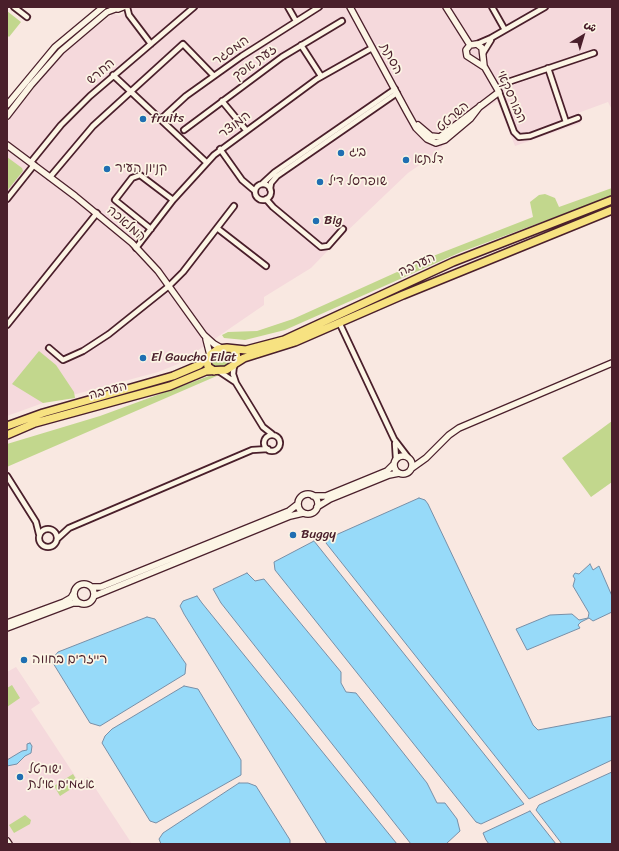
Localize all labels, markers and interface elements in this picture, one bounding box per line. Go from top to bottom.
text: ش [580,15,601,37]
north arrow [563,16,603,56]
street label: המסגר [210,33,252,69]
street label: הסתת [376,41,406,77]
street label: זעת אפך [230,42,280,84]
street label: החרש [84,56,118,88]
street label: הבורסקאי [493,68,529,126]
street label: השרטט [434,98,472,136]
street label: המוצר [216,108,254,142]
place label: fruits [151,111,184,127]
marker: fruits [138,114,148,124]
place label: ביג [349,145,366,161]
marker: ביג [336,148,346,158]
place label: דלתא [414,152,444,168]
marker: דלתא [401,155,411,165]
place label: קניון העיר [115,161,167,177]
marker: קניון העיר [102,164,112,174]
place label: שופרסל דיל [328,174,387,190]
marker: שופרסל דיל [315,177,325,187]
street label: המלאכה [103,203,149,245]
place label: Big [324,213,342,229]
marker: Big [311,216,321,226]
street label: הערבה [396,250,438,280]
place label: El Gaucho Eilat [151,350,237,366]
marker: El Gaucho Eilat [138,353,148,363]
street label: הערבה [87,378,129,404]
place label: Buggy [301,527,336,543]
marker: Buggy [288,530,298,540]
place label: רייזרים בחווה [32,652,107,668]
marker: רייזרים בחווה [19,655,29,665]
place label: ישורטל אגמים אילת [28,762,94,793]
marker: ישורטל אגמים אילת [15,772,25,782]

